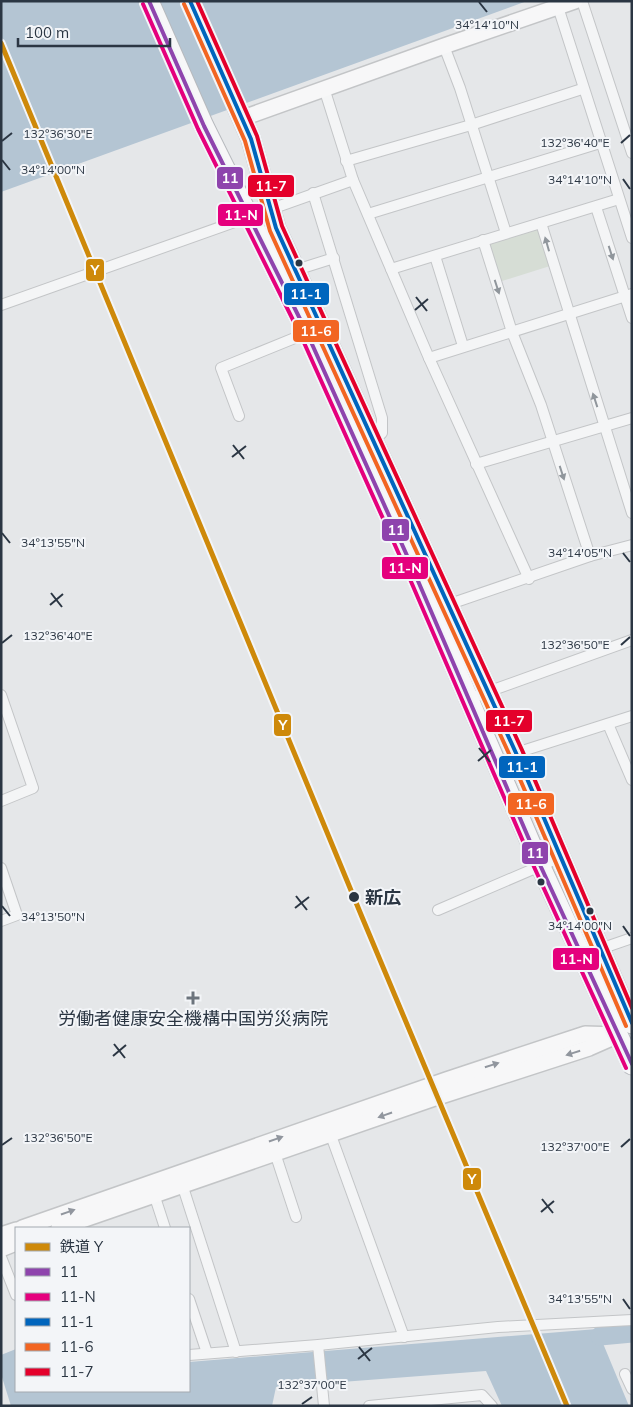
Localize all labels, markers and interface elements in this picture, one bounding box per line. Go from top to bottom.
scale bar [18,15,170,47]
text: 34°14'10"N [455,17,519,32]
text: 100 m [25,23,69,42]
text: 132°36'30"E [23,126,93,141]
text: 132°36'40"E [540,135,610,150]
text: 34°14'00"N [21,162,85,177]
line badge: 11 [216,166,244,190]
text: 11 [222,169,238,187]
text: 34°14'10"N [548,172,612,187]
line badge: 11-7 [247,174,295,198]
text: 11-7 [255,177,287,195]
line badge: 11-N [217,203,264,227]
text: 11-N [224,206,258,224]
one-way arrow [542,237,550,252]
one-way arrow [607,246,615,261]
line badge: Y [85,258,105,282]
unlabelled marker [294,258,304,268]
text: Y [90,261,101,279]
one-way arrow [493,280,501,295]
line badge: 11-1 [283,282,330,306]
text: 11-1 [290,285,322,303]
line badge: 11-6 [292,319,340,343]
text: 11-6 [300,322,332,340]
one-way arrow [591,392,599,407]
one-way arrow [559,466,567,481]
line badge: 11 [381,518,410,542]
text: 11 [388,521,404,539]
text: 34°13'55"N [21,535,85,550]
text: 34°14'05"N [548,545,612,560]
line badge: 11-N [381,556,429,580]
text: 11-N [388,559,422,577]
text: 132°36'40"E [23,628,93,643]
text: 132°36'50"E [540,637,610,652]
line badge: 11-7 [485,709,533,733]
text: 11-7 [493,712,525,730]
line badge: Y [273,713,292,737]
text: Y [278,716,289,734]
line badge: 11-1 [498,755,546,779]
text: 11-1 [506,758,538,776]
line badge: 11-6 [507,792,555,816]
text: 11-6 [515,795,547,813]
line badge: 11 [521,841,549,865]
text: 11 [527,844,543,862]
unlabelled marker [536,877,546,887]
place label: 新広 [365,886,401,909]
marker: 新広 [347,890,361,904]
unlabelled marker [585,906,595,916]
text: 34°13'50"N [21,909,85,924]
text: 34°14'00"N [548,918,612,933]
line badge: 11-N [552,947,600,971]
text: 11-N [559,950,593,968]
marker: 労働者健康安全機構中国労災病院 [186,991,200,1005]
place label: 労働者健康安全機構中国労災病院 [58,1007,328,1030]
one-way arrow [565,1049,580,1057]
one-way arrow [485,1060,500,1068]
one-way arrow [378,1112,393,1119]
text: 132°36'50"E [23,1130,93,1145]
one-way arrow [269,1135,284,1143]
text: 132°37'00"E [540,1139,610,1154]
line badge: Y [462,1167,482,1191]
text: Y [467,1170,478,1188]
one-way arrow [60,1208,75,1215]
legend [15,1227,190,1392]
text: 鉄道 Y [60,1237,104,1256]
text: 11 [60,1262,78,1281]
text: 11-N [60,1287,96,1306]
text: 34°13'55"N [548,1291,612,1306]
text: 11-1 [60,1312,93,1331]
text: 11-6 [60,1337,93,1356]
text: 11-7 [60,1362,93,1381]
text: 132°37'00"E [277,1377,347,1392]

